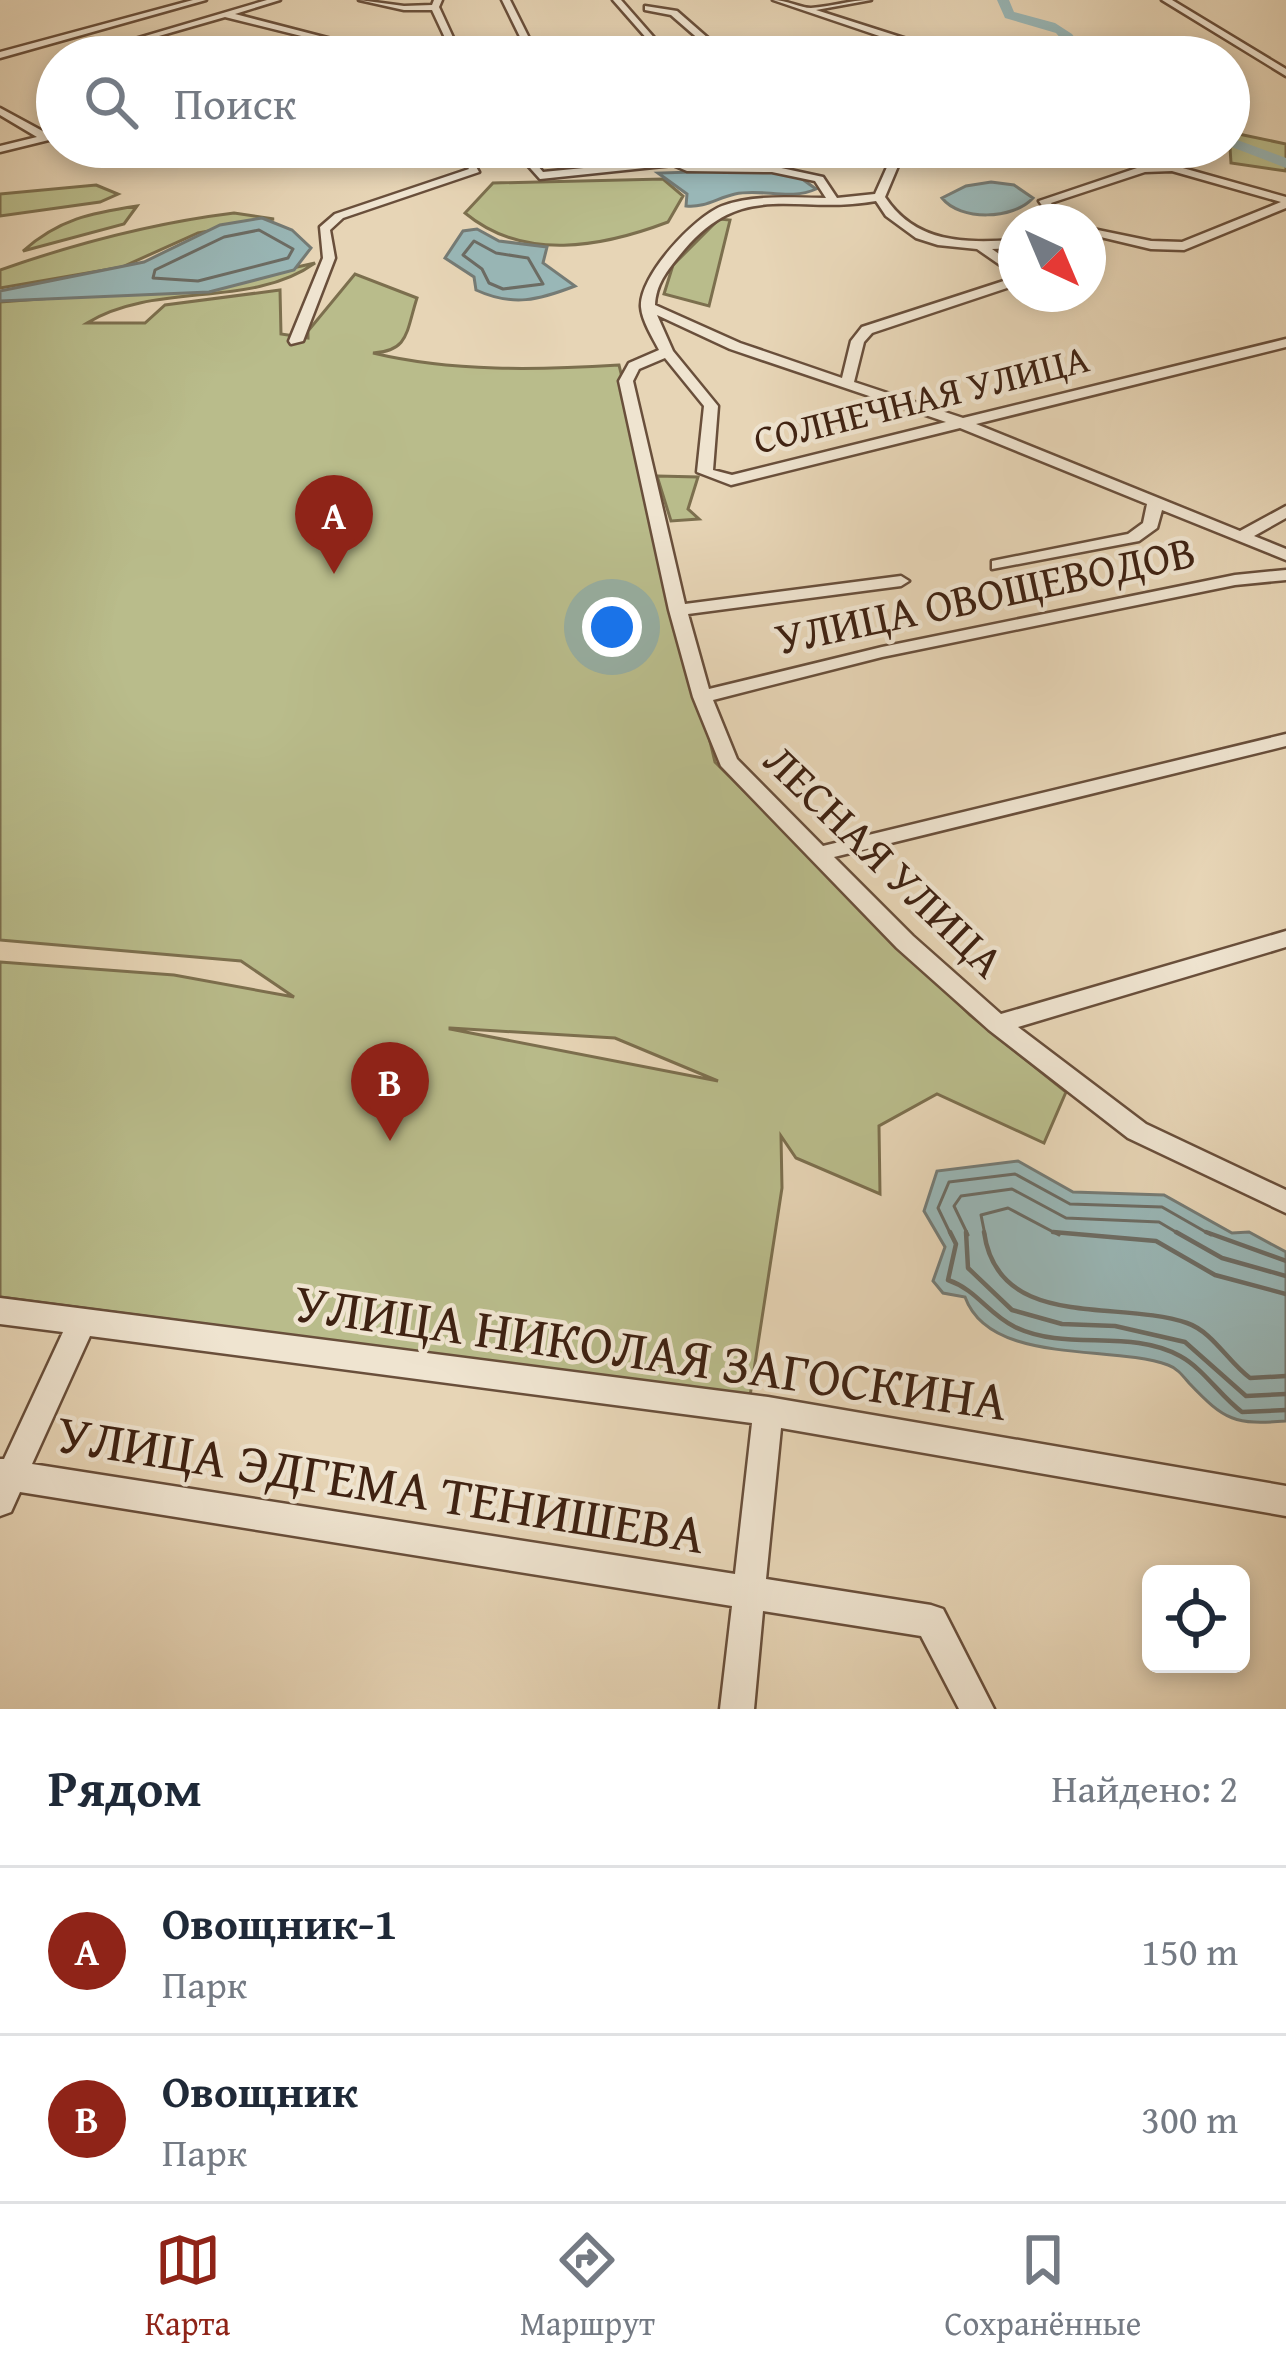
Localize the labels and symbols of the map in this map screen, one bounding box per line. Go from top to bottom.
north arrow [998,204,1106,312]
street label: СОЛНЕЧНАЯ УЛИЦА [747,329,1095,467]
pin: A [295,475,373,574]
street label: УЛИЦА ОВОЩЕВОДОВ [769,518,1201,670]
your location [582,597,642,657]
street label: ЛЕСНАЯ УЛИЦА [750,728,1020,992]
pin: B [351,1042,429,1141]
street label: УЛИЦА НИКОЛАЯ ЗАГОСКИНА [289,1262,1013,1440]
street label: УЛИЦА ЭДГЕМА ТЕНИШЕВА [52,1393,711,1573]

